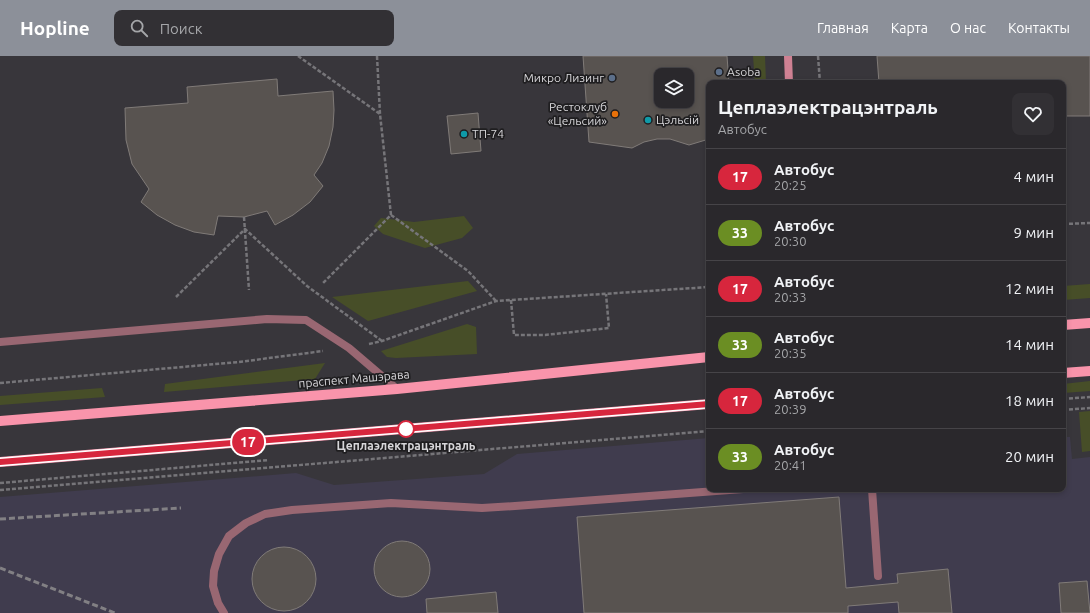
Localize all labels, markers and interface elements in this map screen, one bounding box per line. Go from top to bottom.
search box [114,10,394,46]
text: Hopline [20,17,90,39]
icon: search [128,17,150,39]
text: Поиск [160,20,202,37]
text: Главная [817,20,869,36]
text: Карта [891,20,928,36]
text: О нас [950,20,986,36]
text: Контакты [1008,20,1070,36]
place label: Asoba [727,65,760,78]
marker: Asoba [714,67,724,77]
map controls [654,68,694,108]
button: layers [654,68,694,108]
place label: Микро Лизинг [523,71,604,84]
marker: Микро Лизинг [607,73,617,83]
button: heart [1012,93,1054,135]
text: Цеплаэлектрацэнтраль [718,96,938,118]
place label: Рестоклуб «Цельсий» [548,100,607,127]
marker: Рестоклуб «Цельсий» [610,109,620,119]
place label: Цэльсій [656,113,699,126]
marker: Цэльсій [643,115,653,125]
text: Автобус [718,122,767,136]
place label: ТП-74 [472,127,504,140]
marker: ТП-74 [459,129,469,139]
text: Автобус [774,161,834,178]
text: 4 мин [1014,168,1054,185]
text: 17 [732,169,748,185]
text: 20:25 [774,178,807,192]
text: Автобус [774,217,834,234]
text: 9 мин [1014,224,1054,241]
text: 33 [732,225,748,241]
text: 20:30 [774,234,807,248]
text: Автобус [774,273,834,290]
text: 12 мин [1005,280,1054,297]
text: 17 [732,281,748,297]
text: 20:33 [774,290,807,304]
text: Автобус [774,329,834,346]
text: 14 мин [1005,336,1054,353]
text: 33 [732,337,748,353]
text: 20:35 [774,346,807,360]
street label: праспект Машэрава [298,367,410,390]
text: Автобус [774,385,834,402]
text: 18 мин [1005,392,1054,409]
text: 17 [732,393,748,409]
text: 20:39 [774,402,807,416]
marker: Цеплаэлектрацэнтраль [397,420,415,438]
line badge: 17 [230,429,266,455]
text: 17 [240,434,256,450]
place label: Цеплаэлектрацэнтраль [337,439,476,452]
text: Автобус [774,441,834,458]
text: 20 мин [1005,448,1054,465]
text: 33 [732,449,748,465]
text: 20:41 [774,458,807,472]

